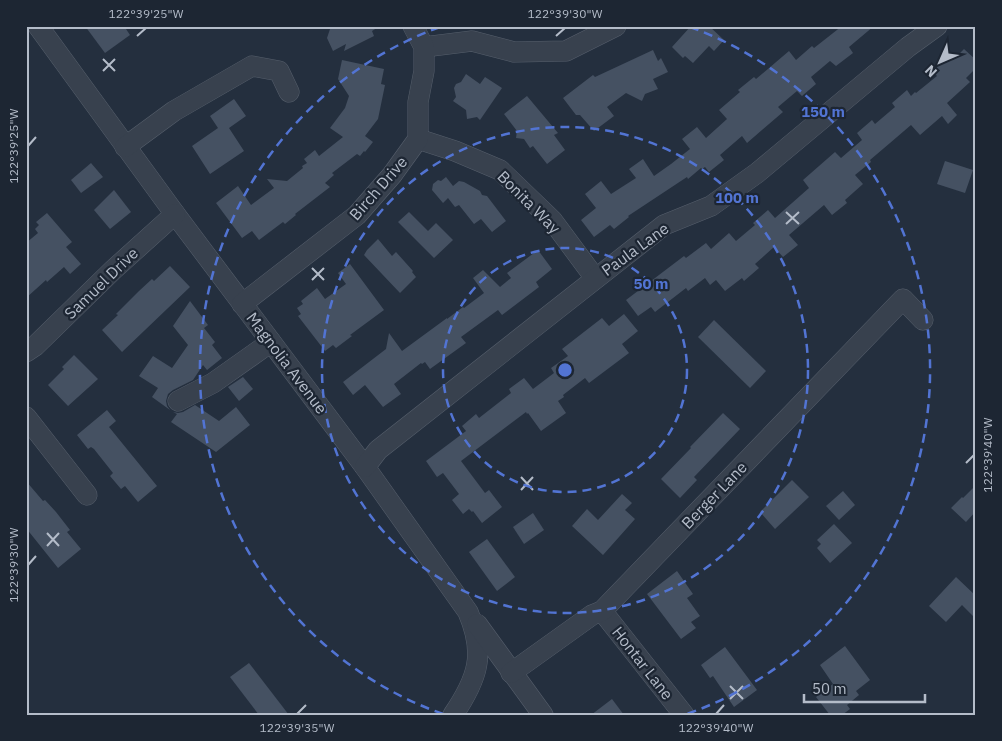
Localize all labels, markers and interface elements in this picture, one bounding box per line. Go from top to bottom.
text: 122°39'25"W [109,6,184,21]
text: 122°39'30"W [528,6,603,21]
north arrow [914,38,964,88]
text: N [921,61,941,81]
text: 150 m [801,102,845,121]
text: 122°39'25"W [6,108,21,183]
street label: Birch Drive [345,152,411,224]
street label: Bonita Way [493,166,565,238]
text: 100 m [715,188,759,207]
street label: Paula Lane [597,218,673,280]
street label: Samuel Drive [60,243,142,323]
text: 50 m [634,274,668,293]
street label: Magnolia Avenue [242,308,332,418]
centre of rings [556,361,574,379]
text: 122°39'40"W [980,417,995,492]
street label: Berger Lane [677,457,751,533]
text: 122°39'30"W [6,527,21,602]
street label: Hontar Lane [608,622,678,704]
scale bar [804,671,926,703]
text: 50 m [812,679,847,698]
text: 122°39'35"W [260,720,335,735]
text: 122°39'40"W [679,720,754,735]

